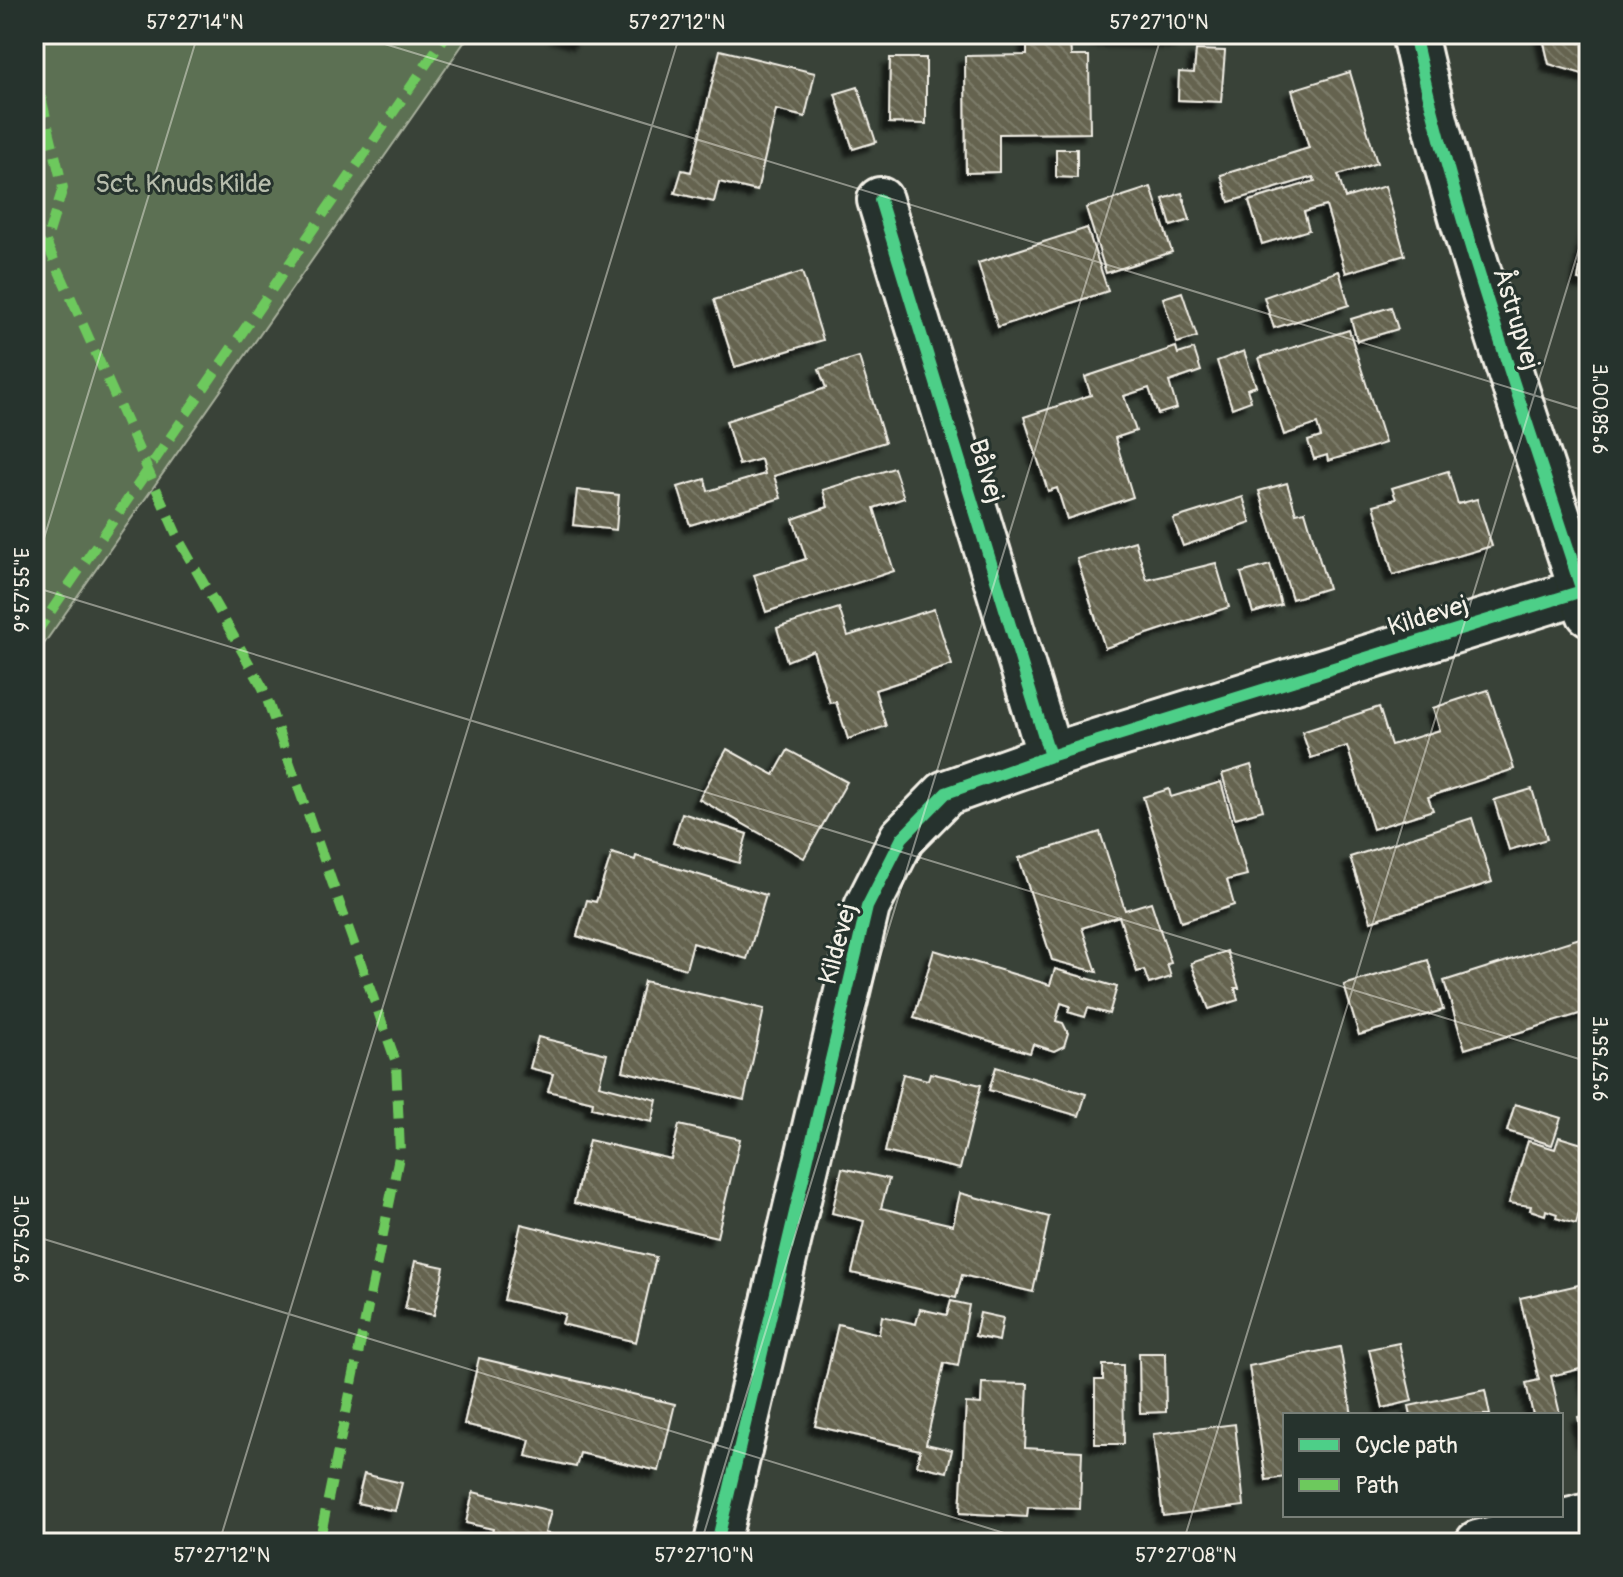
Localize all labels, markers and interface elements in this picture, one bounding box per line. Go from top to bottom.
text: 57°27'14"N [147,10,243,35]
text: 57°27'12"N [629,10,725,35]
text: 57°27'10"N [1109,10,1209,35]
park label: Sct. Knuds Kilde [95,168,271,200]
street label: Åstrupvej [1485,264,1548,374]
text: 9°58'00"E [1589,364,1614,454]
street label: Bålvej [961,435,1011,507]
text: 9°57'55"E [10,548,35,632]
street label: Kildevej [1384,589,1472,643]
street label: Kildevej [812,900,864,988]
text: 9°57'55"E [1589,1017,1614,1101]
text: 9°57'50"E [10,1195,35,1283]
legend [1283,1413,1563,1517]
text: Cycle path [1355,1431,1458,1460]
text: Path [1355,1471,1399,1500]
text: 57°27'12"N [174,1543,270,1568]
text: 57°27'10"N [654,1543,754,1568]
text: 57°27'08"N [1135,1543,1237,1568]

